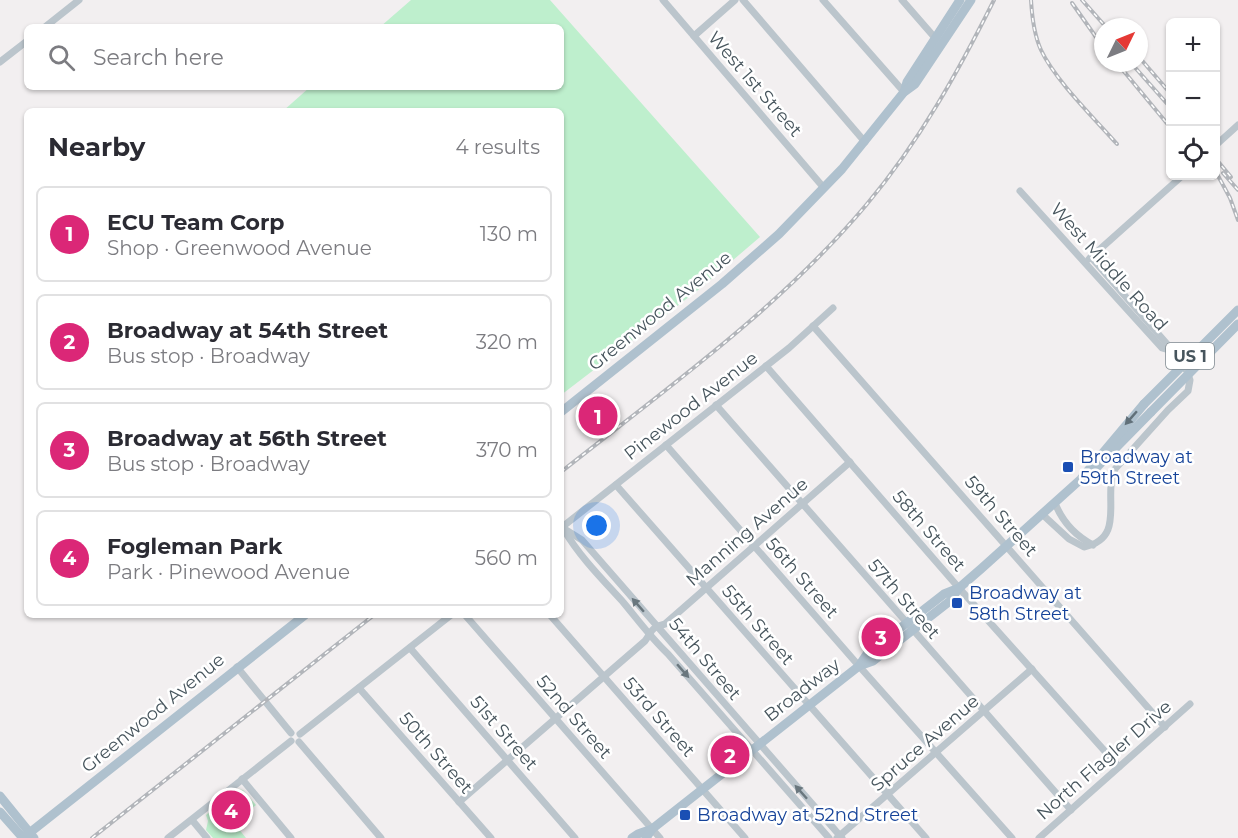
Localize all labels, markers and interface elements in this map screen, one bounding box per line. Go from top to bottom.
north arrow [1094,18,1148,72]
map controls [1166,18,1220,180]
button: + [1166,18,1220,72]
search box [24,24,564,90]
street label: West 1st Street [703,27,807,141]
icon: search [45,41,78,74]
text: Search here [93,44,224,71]
button: − [1166,72,1220,126]
button: locate [1166,126,1220,180]
text: Nearby [48,131,145,163]
text: 4 results [455,135,540,159]
street label: West Middle Road [1046,198,1172,336]
text: ECU Team Corp [107,209,285,236]
text: 1 [66,222,73,246]
text: 130 m [480,222,538,246]
text: Shop · Greenwood Avenue [107,236,372,260]
street label: Greenwood Avenue [584,246,736,375]
text: Broadway at 54th Street [107,317,388,344]
text: 2 [64,330,75,354]
text: 320 m [476,330,538,354]
road number: US 1 [1166,343,1214,369]
text: Bus stop · Broadway [107,344,310,368]
street label: Pinewood Avenue [620,347,762,465]
pin: 1 [578,394,618,438]
one-way arrow [1124,411,1138,426]
text: Broadway at 56th Street [107,425,387,452]
text: 3 [64,438,75,462]
text: 370 m [476,438,538,462]
place label: Broadway at 59th Street [1080,446,1193,489]
text: Bus stop · Broadway [107,452,310,476]
marker: Broadway at 59th Street [1061,460,1075,474]
street label: 59th Street [960,471,1042,561]
street label: Manning Avenue [682,473,812,591]
street label: 58th Street [888,486,970,576]
your location [582,511,611,540]
text: Fogleman Park [107,533,282,560]
street label: 56th Street [761,533,843,623]
text: 4 [63,546,76,570]
text: 560 m [475,546,538,570]
street label: 57th Street [863,554,945,644]
text: Park · Pinewood Avenue [107,560,350,584]
street label: 55th Street [717,580,799,670]
place label: Broadway at 58th Street [969,582,1082,625]
marker: Broadway at 58th Street [950,596,964,610]
one-way arrow [631,598,645,613]
street label: 54th Street [664,613,746,705]
pin: 3 [862,614,900,660]
street label: Greenwood Avenue [77,648,229,777]
street label: Broadway [760,653,844,726]
one-way arrow [676,663,689,678]
street label: 52nd Street [532,671,616,763]
street label: 53rd Street [618,673,700,761]
street label: Spruce Avenue [866,690,984,796]
street label: 51st Street [466,691,542,775]
street label: North Flagler Drive [1032,695,1176,825]
street label: 50th Street [395,708,477,798]
pin: 2 [710,732,750,777]
one-way arrow [795,785,808,800]
pin: 4 [212,788,250,832]
place label: Broadway at 52nd Street [697,804,918,826]
marker: Broadway at 52nd Street [678,808,692,822]

